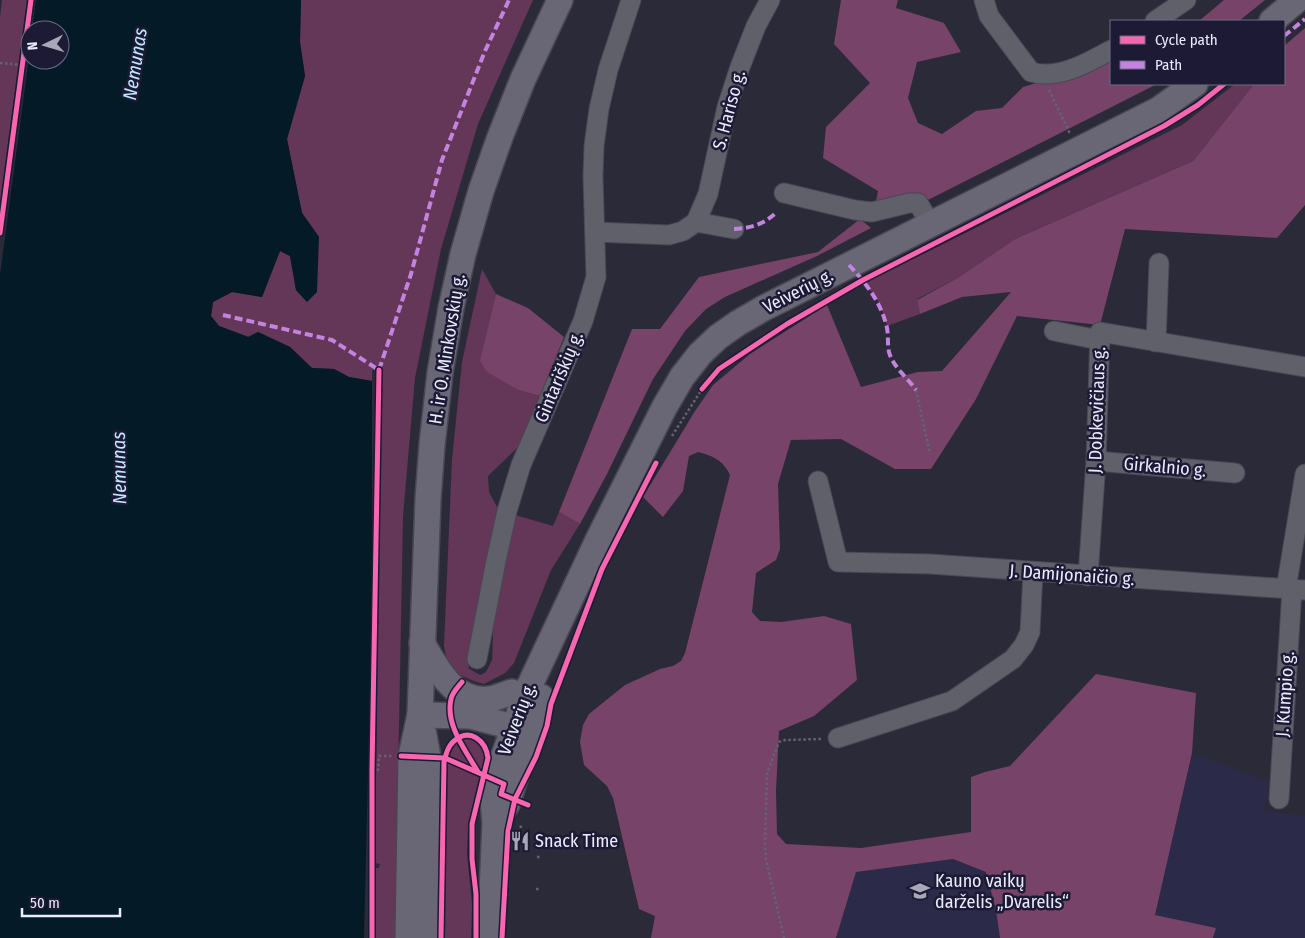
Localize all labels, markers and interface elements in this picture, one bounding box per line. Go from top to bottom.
north arrow [20,20,70,70]
legend [1110,20,1285,85]
water label: Nemunas [118,26,152,102]
text: Cycle path [1155,31,1218,49]
text: N [24,41,41,51]
text: Path [1155,56,1182,74]
street label: S. Hariso g. [708,68,750,152]
street label: Veiverių g. [759,264,837,318]
street label: H. ir O. Minkovskių g. [424,272,470,426]
street label: Gintariškių g. [530,328,588,426]
street label: J. Dobkevičiaus g. [1084,346,1110,474]
water label: Nemunas [107,431,131,505]
street label: Girkalnio g. [1123,452,1207,482]
street label: J. Damijonaičio g. [1009,560,1136,590]
street label: J. Kumpio g. [1271,650,1299,737]
street label: Veiverių g. [493,680,541,758]
restaurant icon: Snack Time [509,830,531,852]
place label: Snack Time [535,830,618,852]
place label: Kauno vaikų darželis „Dvarelis“ [935,870,1069,913]
school or university icon: Kauno vaikų darželis „Dvarelis“ [909,880,931,902]
scale bar [22,886,120,918]
text: 50 m [30,894,60,912]

